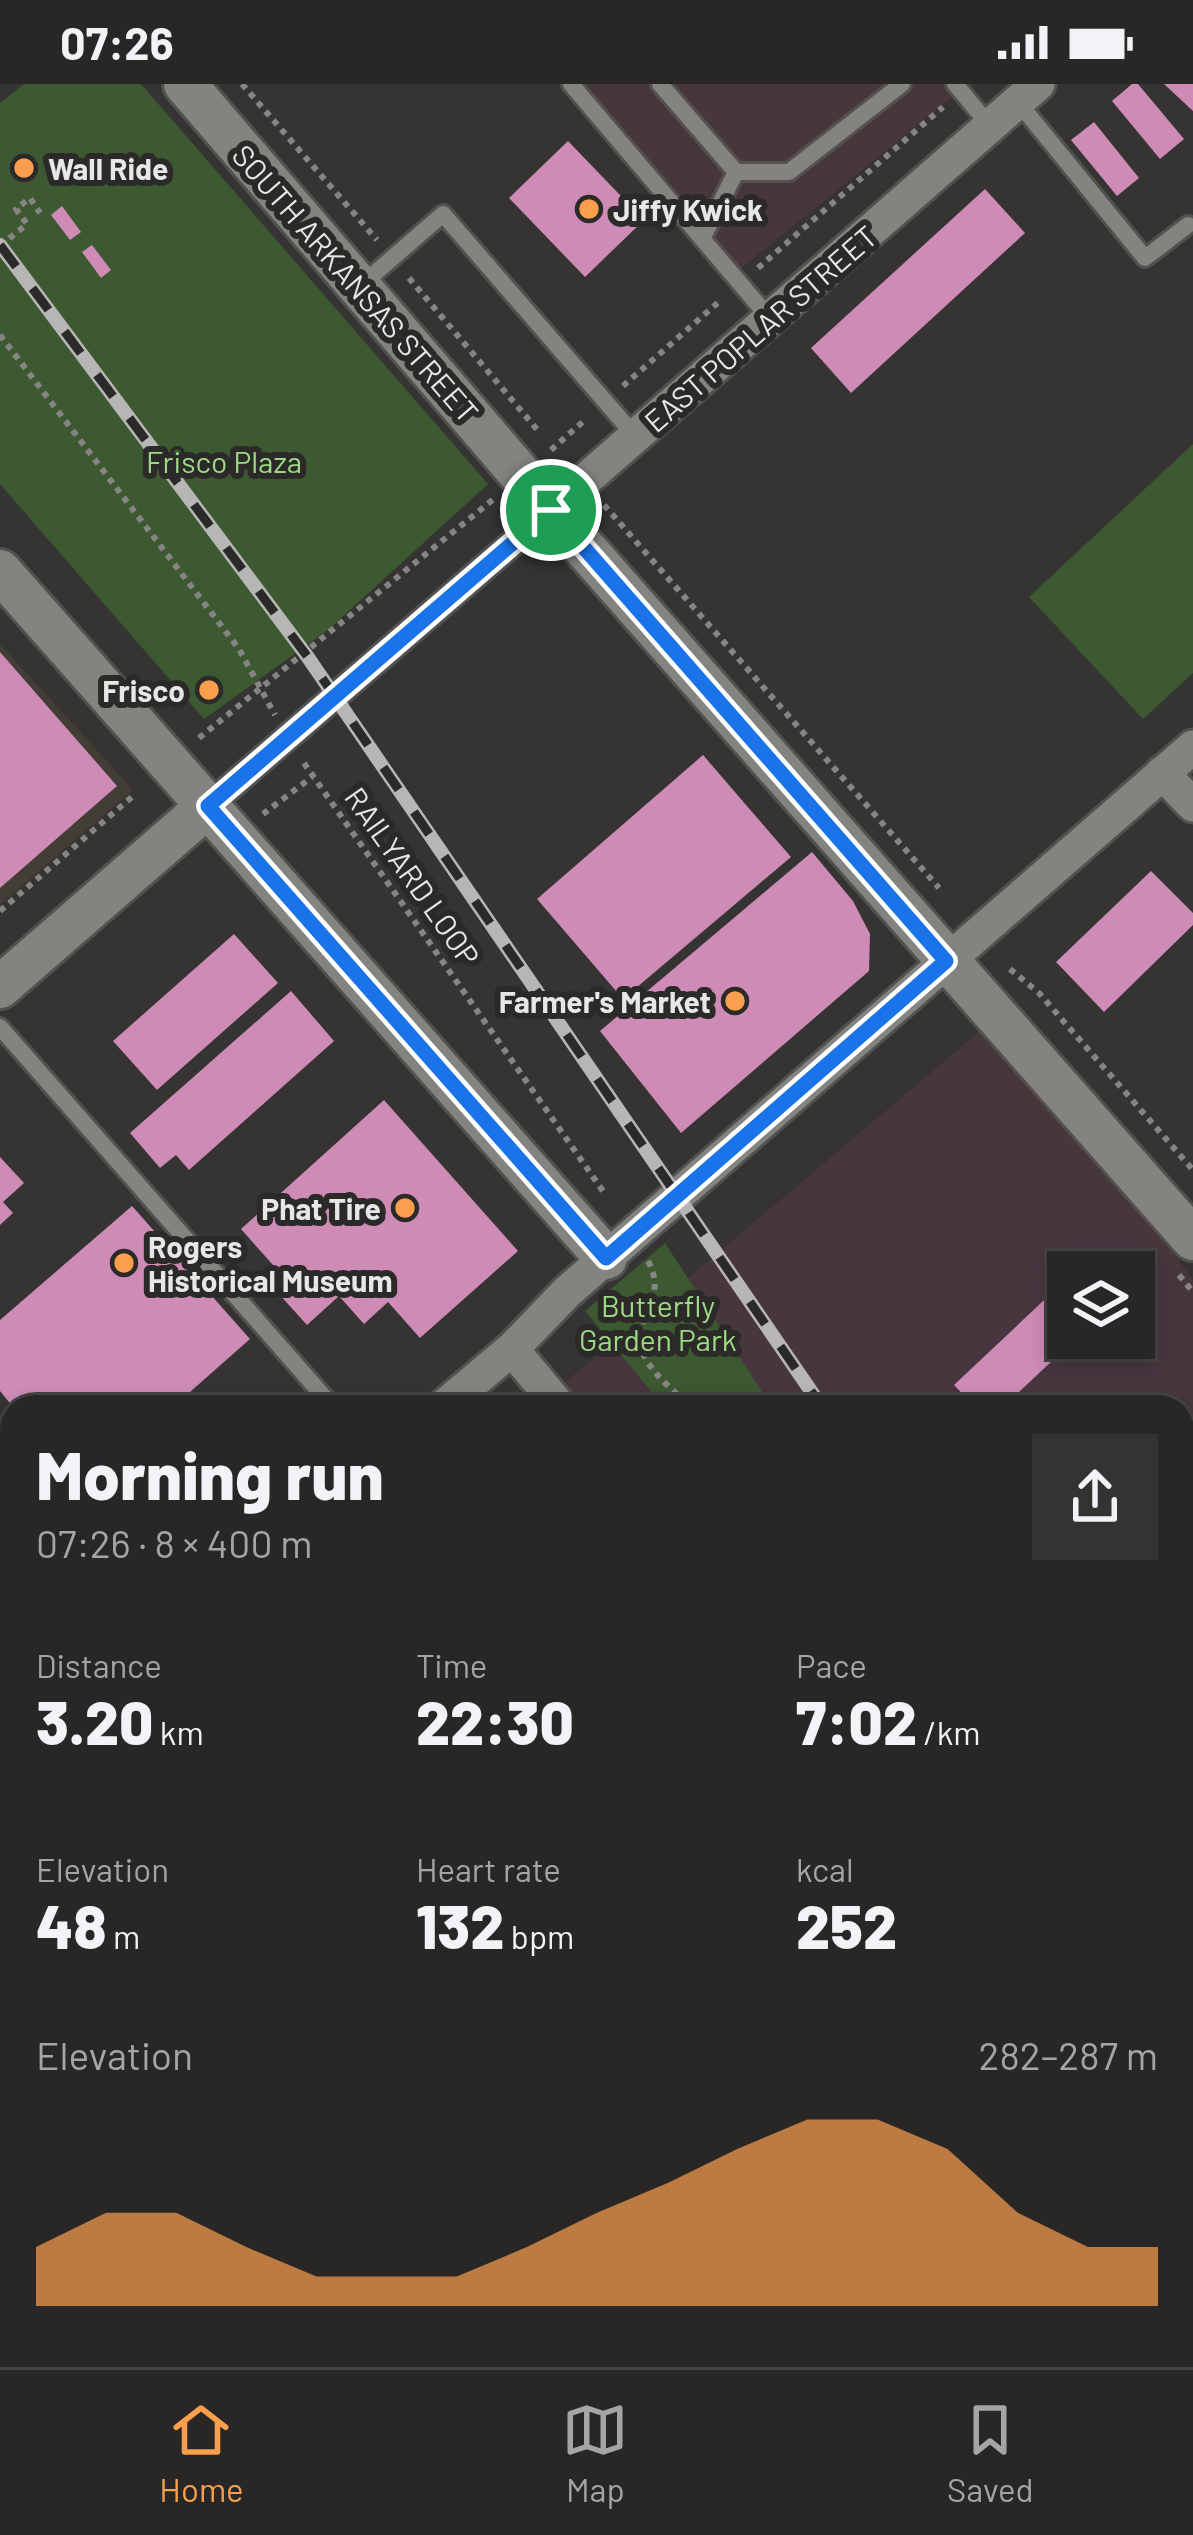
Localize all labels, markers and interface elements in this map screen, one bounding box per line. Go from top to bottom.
text: 07:26 [60,15,174,69]
street label: SOUTH ARKANSAS STREET [226,137,486,429]
place label: Wall Ride [48,150,168,186]
marker: Wall Ride [11,155,37,181]
place label: Jiffy Kwick [613,191,763,227]
marker: Jiffy Kwick [576,196,602,222]
street label: EAST POPLAR STREET [636,217,884,439]
park label: Frisco Plaza [146,443,302,479]
pin [500,459,602,561]
icon: arrive [518,477,584,543]
place label: Frisco [102,672,185,708]
marker: Frisco [196,677,222,703]
street label: RAILYARD LOOP [338,780,488,972]
place label: Farmer's Market [499,983,711,1019]
marker: Farmer's Market [722,988,748,1014]
place label: Phat Tire [261,1190,381,1226]
marker: Phat Tire [392,1195,418,1221]
place label: Rogers Historical Museum [148,1228,392,1298]
marker: Rogers Historical Museum [111,1250,137,1276]
map controls [1047,1251,1155,1359]
button: layers [1047,1251,1155,1359]
park label: Butterfly Garden Park [579,1287,737,1357]
text: Morning run [36,1434,384,1513]
button: share [1032,1434,1158,1560]
text: 07:26 · 8 × 400 m [36,1519,312,1566]
text: Distance [36,1645,162,1685]
text: Time [416,1645,487,1685]
text: Pace [796,1645,867,1685]
text: 3.20 [36,1685,153,1757]
text: 22:30 [416,1685,574,1757]
text: 7:02 [796,1685,917,1757]
text: km [153,1712,204,1752]
text: /km [917,1712,981,1752]
text: Elevation [36,1849,169,1889]
text: Heart rate [416,1849,561,1889]
text: kcal [796,1849,854,1889]
text: 48 [36,1889,106,1961]
text: 132 [416,1889,504,1961]
text: 252 [796,1889,897,1961]
text: m [106,1916,140,1956]
text: bpm [504,1916,574,1956]
text: Elevation [36,2031,193,2078]
text: 282–287 m [979,2031,1158,2078]
tab: Home [159,2397,244,2509]
tab: Map [562,2397,628,2509]
tab: Saved [947,2397,1034,2509]

